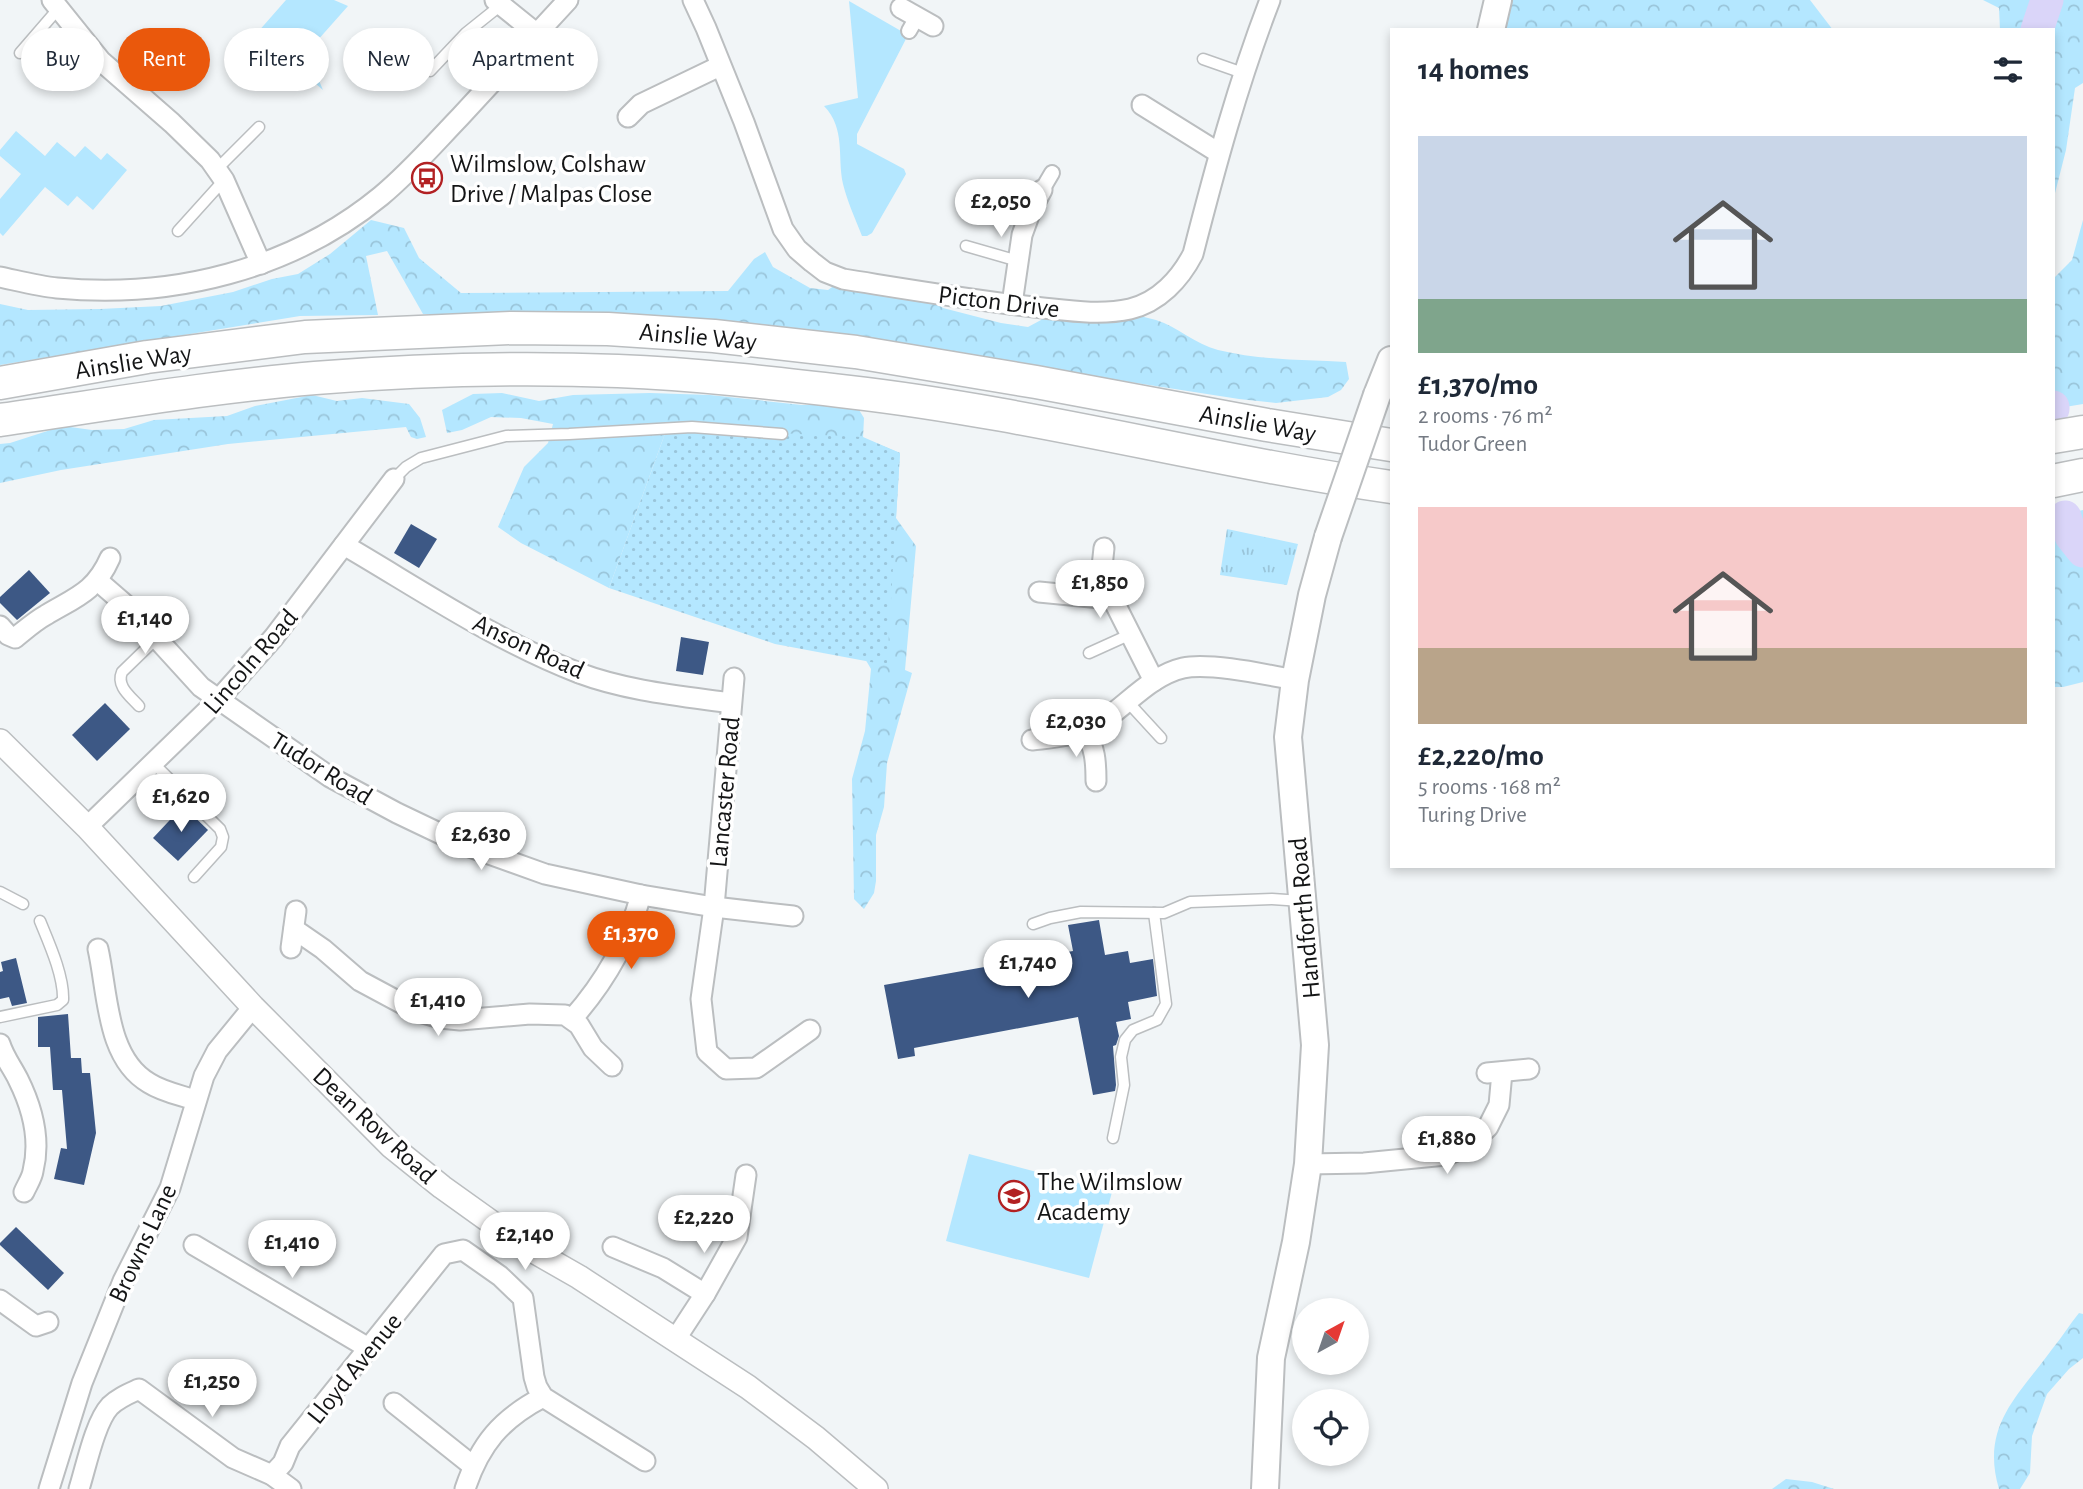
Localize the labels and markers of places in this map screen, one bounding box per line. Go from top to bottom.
place label: Wilmslow, Colshaw Drive / Malpas Close [450,151,652,207]
bus stop icon: Wilmslow, Colshaw Drive / Malpas Close [410,161,444,195]
pin: £2,050 [944,180,1058,239]
pin: £1,850 [1043,560,1157,620]
pin: £1,140 [88,596,202,656]
pin: £2,030 [1019,700,1133,759]
pin: £1,620 [124,774,238,834]
pin: £2,630 [424,812,538,872]
pin: £1,370 [574,912,688,971]
pin: £1,740 [971,940,1085,1000]
pin: £1,410 [381,978,495,1038]
pin: £1,880 [1390,1116,1504,1176]
place label: The Wilmslow Academy [1037,1169,1182,1225]
school or university icon: The Wilmslow Academy [997,1179,1031,1213]
pin: £2,220 [647,1196,761,1255]
pin: £2,140 [468,1212,582,1272]
pin: £1,410 [235,1220,349,1280]
pin: £1,250 [155,1360,269,1419]

